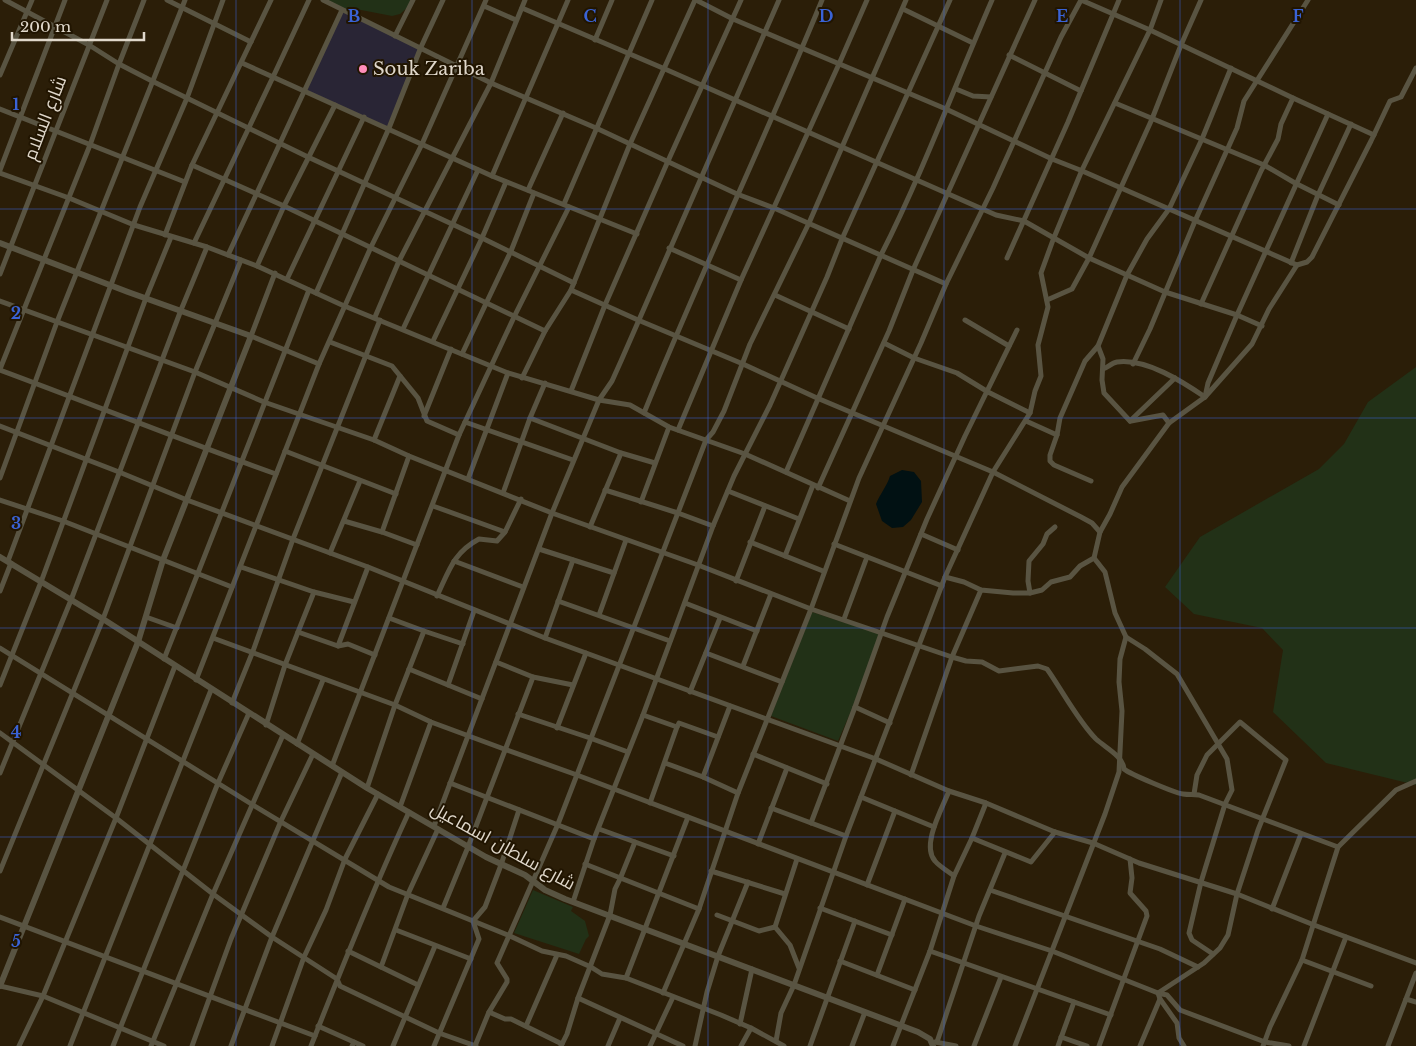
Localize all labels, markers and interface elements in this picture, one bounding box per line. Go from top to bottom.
text: B [348,6,361,26]
text: C [583,6,597,26]
text: D [819,6,833,26]
text: E [1056,6,1068,26]
text: F [1292,6,1304,26]
scale bar [12,10,145,42]
text: 200 m [20,17,71,36]
place label: Souk Zariba [373,58,485,80]
marker: Souk Zariba [357,63,369,75]
street label: شارع السلام [19,73,72,164]
text: 1 [13,94,20,114]
text: 2 [11,303,21,323]
text: 3 [11,513,21,533]
text: 4 [11,722,21,742]
street label: شارع سلطان اسماعيل [426,797,579,896]
text: 5 [11,931,21,951]

